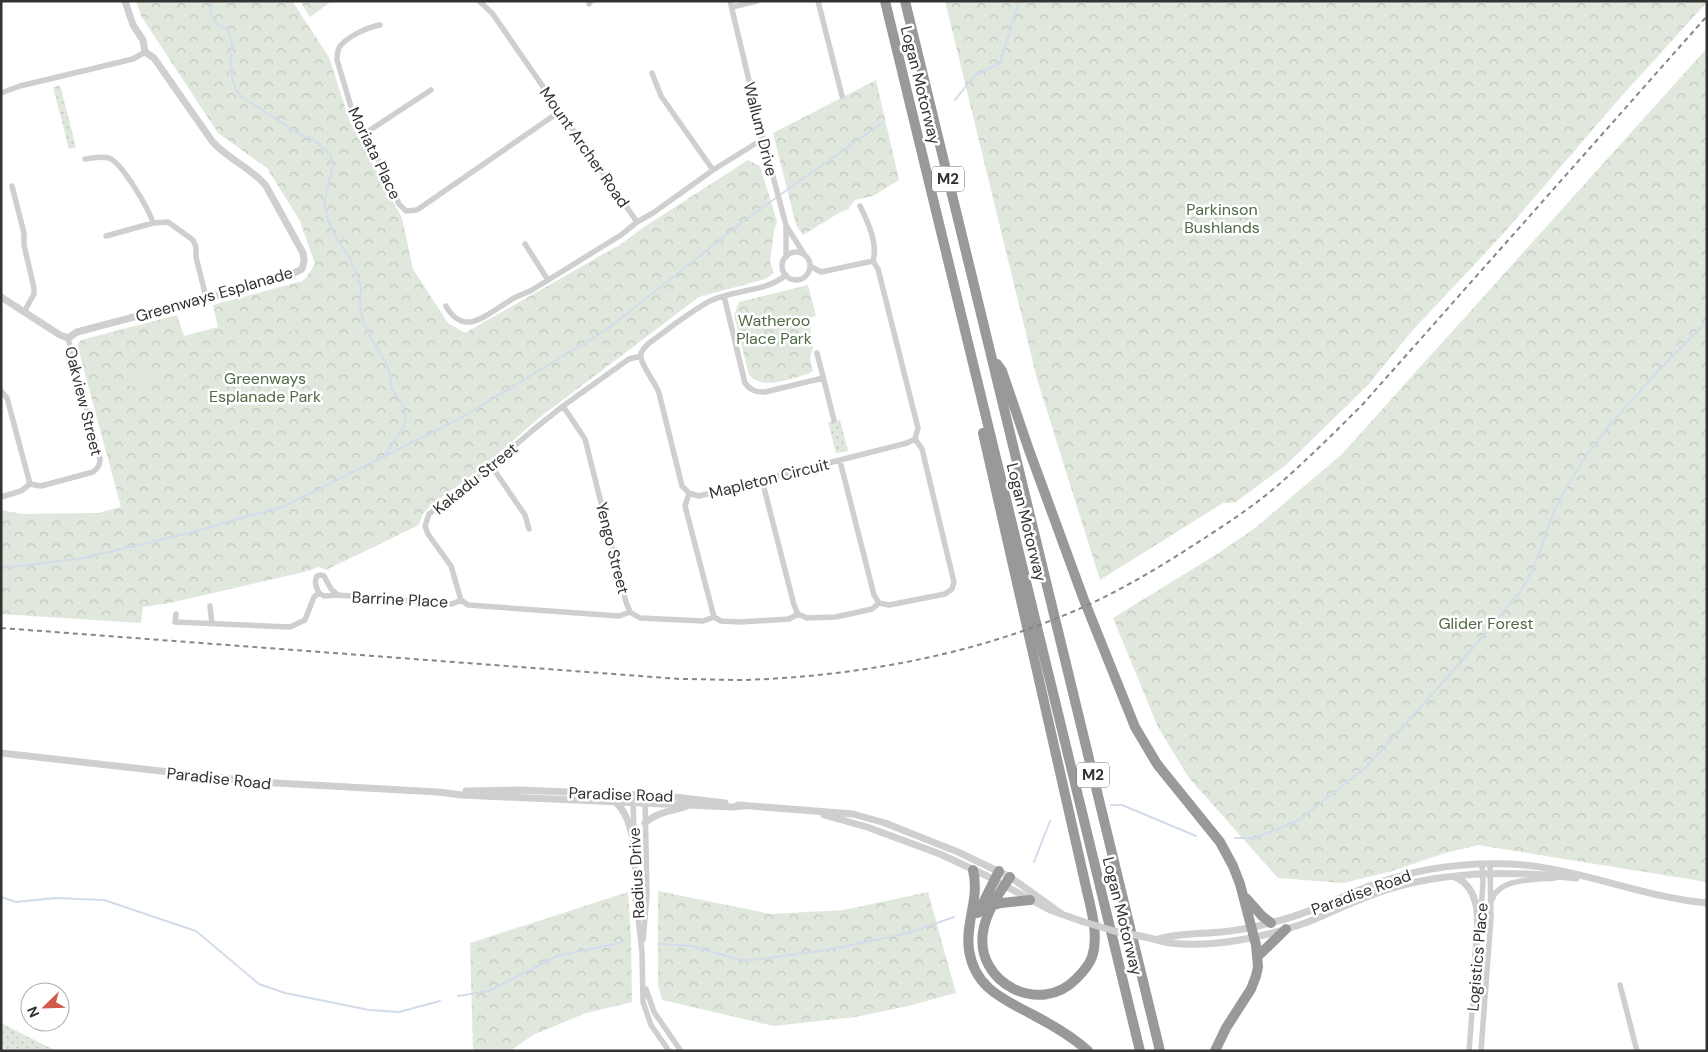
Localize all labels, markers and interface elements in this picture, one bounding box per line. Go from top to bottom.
street label: Logan Motorway [896,24,945,147]
street label: Wallum Drive [739,80,782,178]
street label: Mount Archer Road [535,83,634,212]
street label: Moriata Place [343,104,406,203]
road number: M2 [932,166,964,192]
park label: Parkinson Bushlands [1184,199,1260,238]
street label: Greenways Esplanade [133,262,295,327]
park label: Watheroo Place Park [736,310,812,349]
street label: Oakview Street [60,344,107,458]
park label: Greenways Esplanade Park [209,368,321,407]
street label: Kakadu Street [429,438,522,519]
street label: Mapleton Circuit [707,453,831,504]
street label: Logan Motorway [1002,461,1051,584]
street label: Yengo Street [591,500,634,596]
street label: Barrine Place [351,586,449,613]
park label: Glider Forest [1438,613,1534,634]
road number: M2 [1077,762,1109,788]
street label: Paradise Road [166,763,272,794]
street label: Paradise Road [568,782,674,807]
street label: Radius Drive [624,827,649,919]
street label: Logan Motorway [1098,855,1147,978]
street label: Paradise Road [1308,865,1414,920]
street label: Logistics Place [1462,902,1493,1012]
north arrow [20,982,70,1032]
text: N [23,1004,43,1020]

